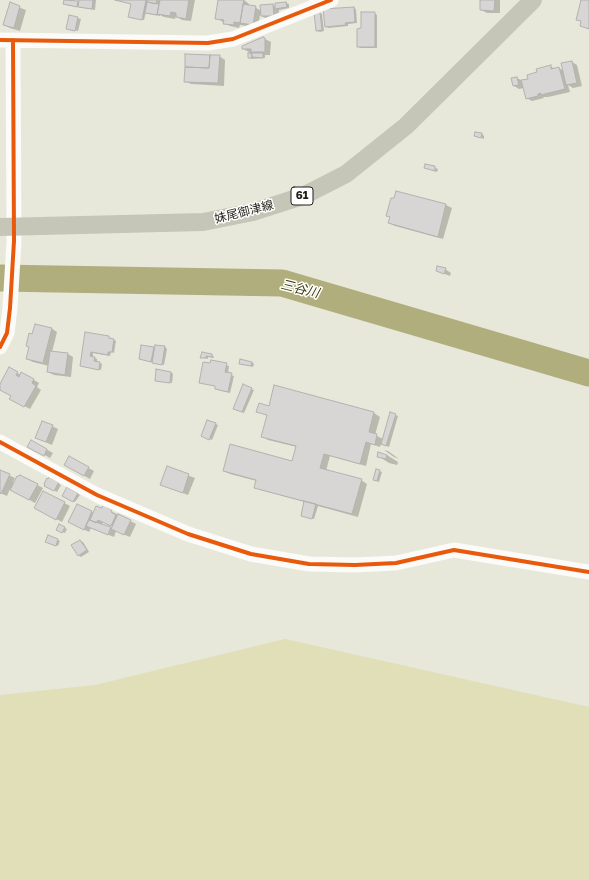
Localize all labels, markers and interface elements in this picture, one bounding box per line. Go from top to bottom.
road number: 61 [291,187,313,205]
street label: 妹尾御津線 [213,198,275,226]
water label: 三谷川 [279,277,321,301]

